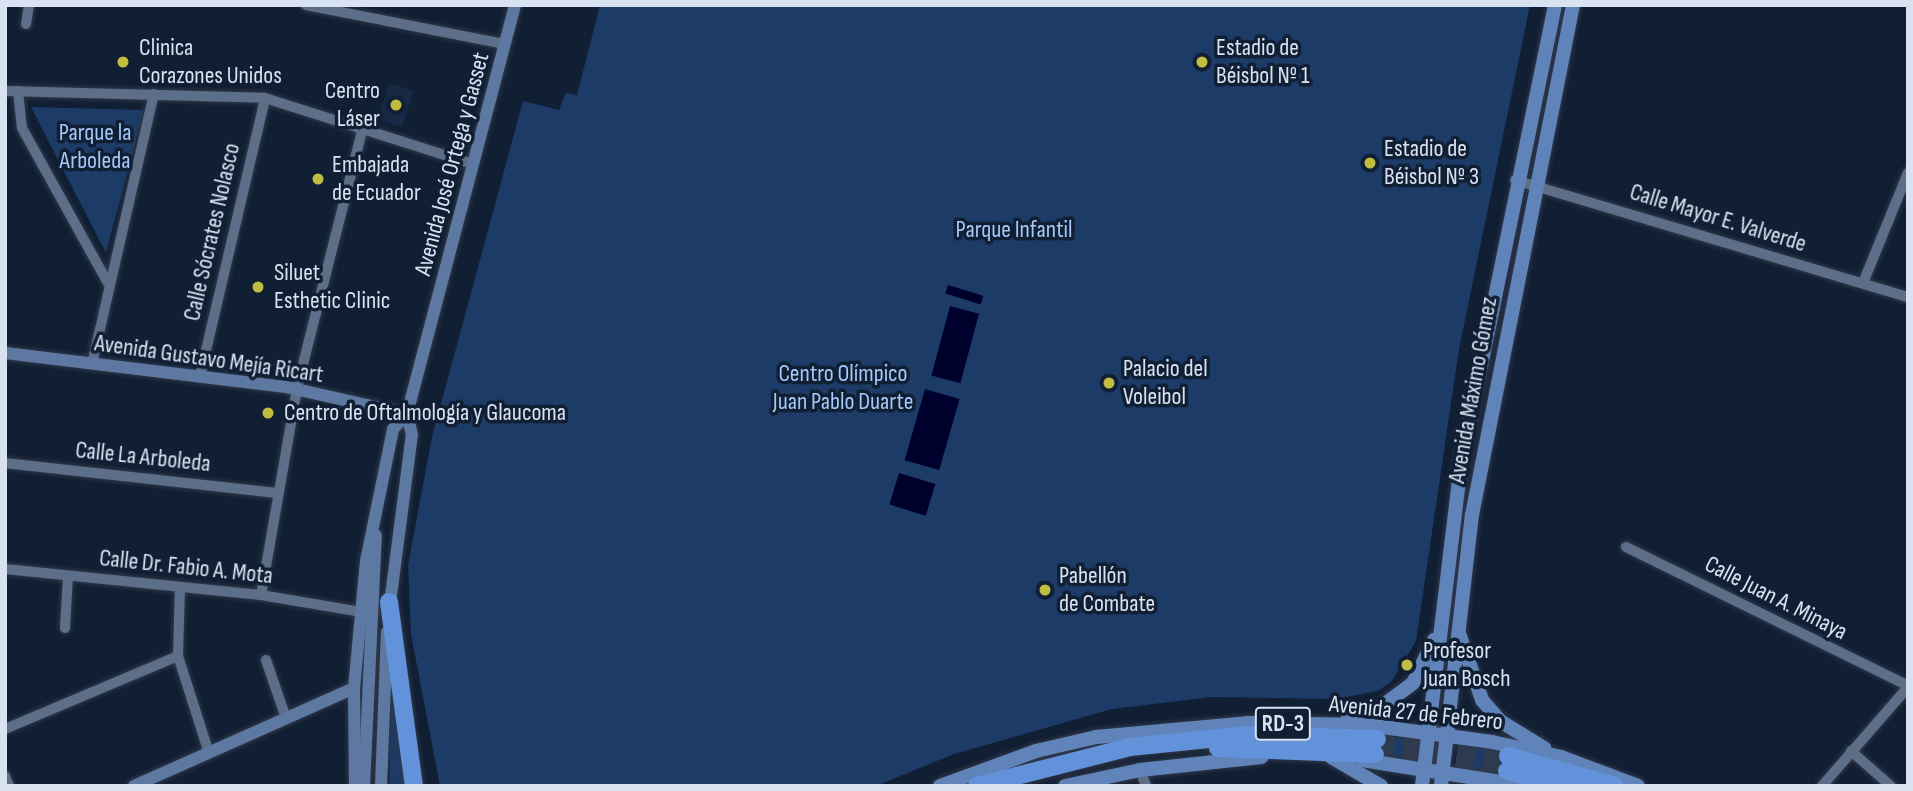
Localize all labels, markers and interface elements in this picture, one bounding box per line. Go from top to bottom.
place label: Clinica Corazones Unidos [139,34,282,90]
place label: Estadio de Béisbol Nº 1 [1216,34,1309,90]
street label: Avenida José Ortega y Gasset [408,49,496,279]
marker: Clinica Corazones Unidos [113,52,133,72]
marker: Estadio de Béisbol Nº 1 [1194,54,1210,70]
place label: Centro Láser [325,77,380,133]
marker: Centro Láser [386,95,406,115]
park label: Parque la Arboleda [59,119,131,175]
place label: Estadio de Béisbol Nº 3 [1384,135,1479,191]
street label: Calle Sócrates Nolasco [178,140,246,324]
place label: Embajada de Ecuador [332,151,421,207]
marker: Estadio de Béisbol Nº 3 [1362,155,1378,171]
marker: Embajada de Ecuador [310,171,326,187]
street label: Calle Mayor E. Valverde [1626,178,1810,258]
park label: Parque Infantil [956,216,1072,244]
place label: Siluet Esthetic Clinic [274,259,390,315]
marker: Siluet Esthetic Clinic [248,277,268,297]
street label: Avenida Máximo Gómez [1442,295,1504,485]
street label: Avenida Gustavo Mejía Ricart [93,329,325,389]
place label: Palacio del Voleibol [1123,355,1208,411]
park label: Centro Olímpico Juan Pablo Duarte [773,360,913,416]
marker: Palacio del Voleibol [1101,375,1117,391]
place label: Centro de Oftalmología y Glaucoma [284,399,566,427]
marker: Centro de Oftalmología y Glaucoma [258,403,278,423]
street label: Calle La Arboleda [74,436,212,478]
street label: Calle Dr. Fabio A. Mota [98,544,274,590]
street label: Calle Juan A. Minaya [1700,550,1852,646]
place label: Pabellón de Combate [1059,562,1155,618]
marker: Pabellón de Combate [1037,582,1053,598]
place label: Profesor Juan Bosch [1423,637,1510,693]
marker: Profesor Juan Bosch [1397,655,1417,675]
street label: Avenida 27 de Febrero [1328,690,1504,736]
road number: RD-3 [1253,704,1313,744]

